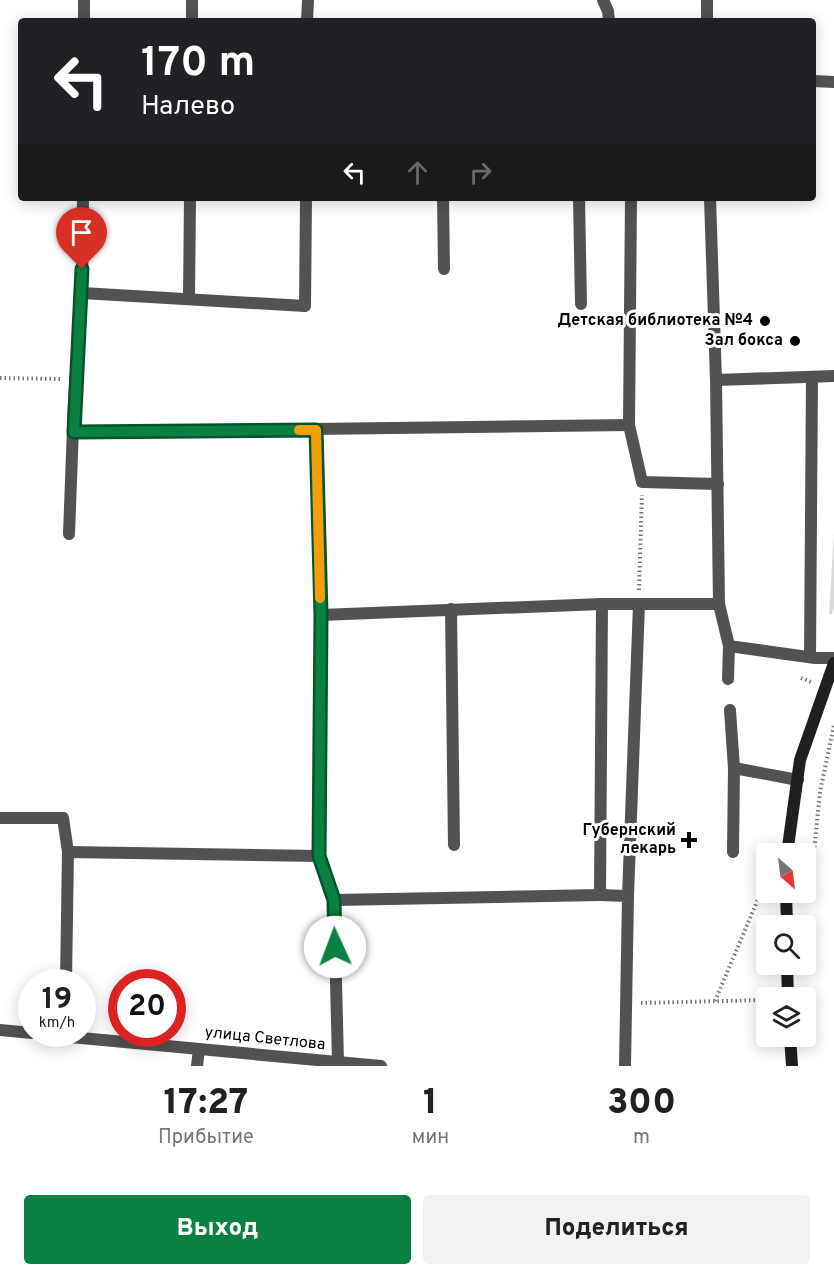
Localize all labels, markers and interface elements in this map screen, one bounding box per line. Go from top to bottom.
text: 170 m [141,38,255,91]
icon: left [42,42,120,120]
text: Налево [141,90,235,124]
icon: left [338,156,371,189]
icon: ahead [401,156,434,189]
icon: right [464,156,497,189]
pin [56,207,107,269]
icon: arrive [65,216,98,249]
place label: Детская библиотека №4 [557,311,753,331]
marker: Детская библиотека №4 [758,314,772,328]
place label: Зал бокса [705,331,783,351]
marker: Зал бокса [788,334,802,348]
place label: Губернский лекарь [583,821,676,859]
marker: Губернский лекарь [680,831,698,849]
north arrow [756,843,816,903]
map controls [756,843,816,1047]
position arrow [303,915,367,979]
button: search [756,915,816,975]
speed limit sign: 20 [108,969,186,1047]
text: 19 [42,982,72,1019]
button: layers [756,987,816,1047]
text: km/h [39,1014,75,1033]
street label: улица Светлова [204,1023,326,1055]
text: 17:27 [164,1081,248,1127]
text: 1 [423,1081,438,1127]
text: 300 [607,1081,676,1127]
text: Прибытие [158,1125,254,1151]
text: мин [412,1125,449,1151]
text: m [633,1125,650,1151]
button: Выход [24,1195,411,1264]
button: Поделиться [423,1195,810,1264]

